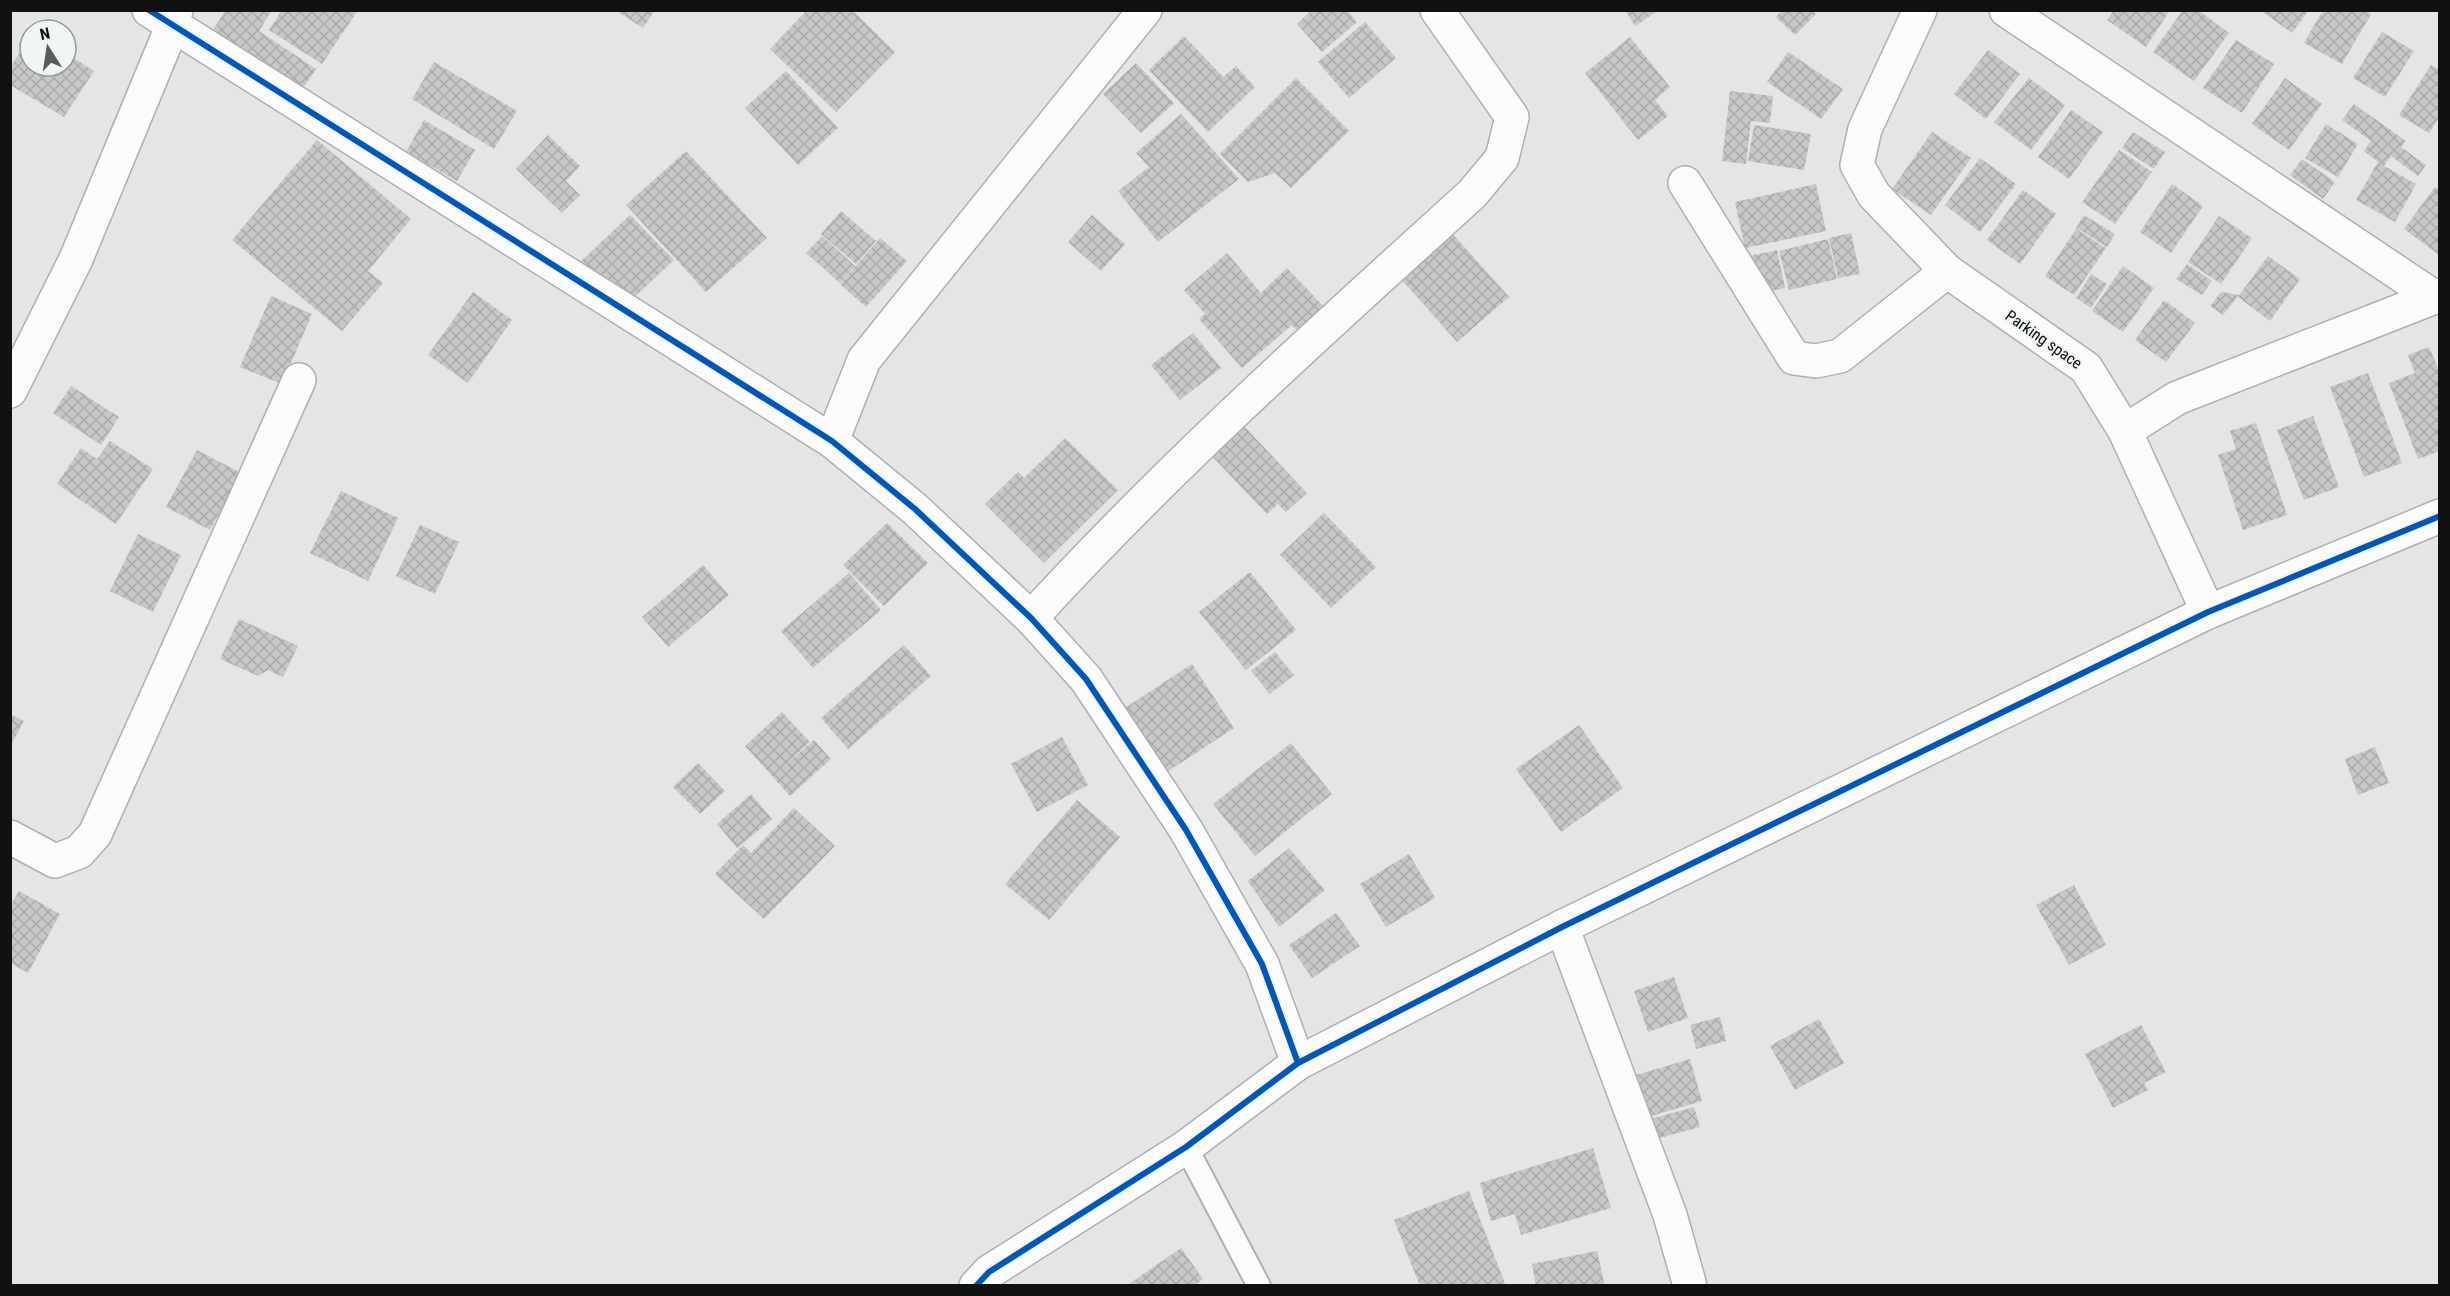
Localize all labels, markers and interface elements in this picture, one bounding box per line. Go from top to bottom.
north arrow [18,18,78,78]
text: N [38,24,52,44]
street label: Parking space [2002,306,2086,373]

